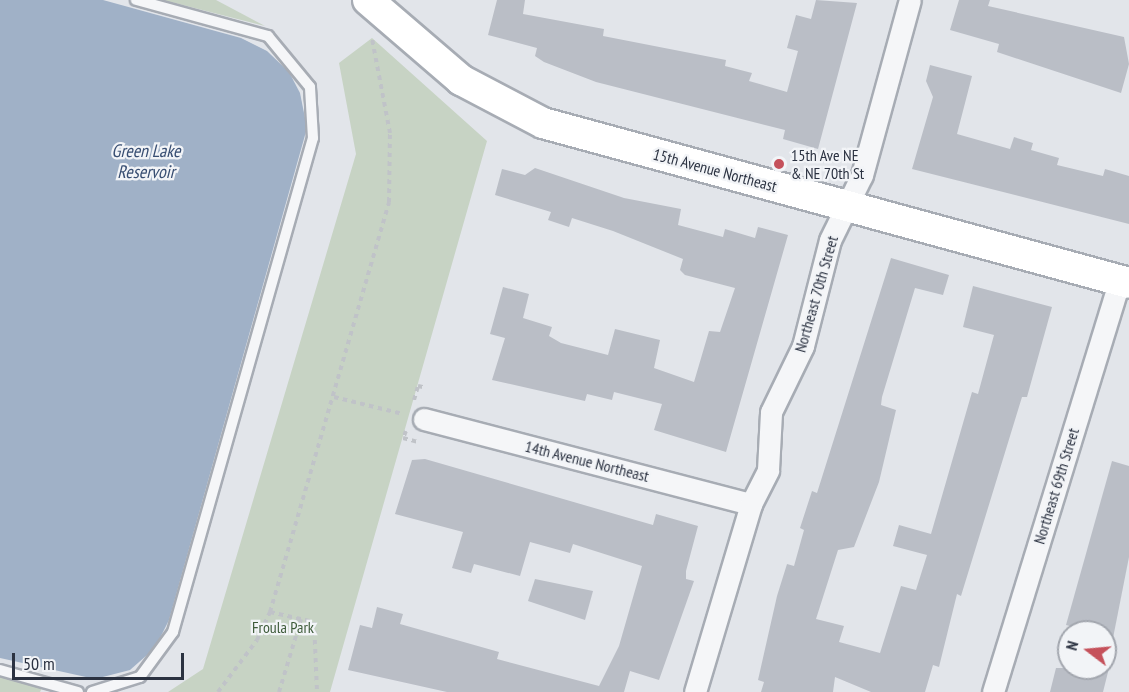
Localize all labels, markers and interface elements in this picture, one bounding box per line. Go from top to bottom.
water label: Green Lake Reservoir [112,141,180,184]
street label: 15th Avenue Northeast [651,144,779,196]
place label: 15th Ave NE & NE 70th St [791,145,864,183]
marker: 15th Ave NE & NE 70th St [772,157,786,171]
street label: Northeast 70th Street [790,234,842,354]
street label: Northeast 69th Street [1029,426,1083,546]
street label: 14th Avenue Northeast [523,436,651,486]
park label: Froula Park [252,617,314,637]
north arrow [1057,620,1117,680]
text: N [1061,639,1082,653]
scale bar [15,641,188,679]
text: 50 m [23,652,55,675]

